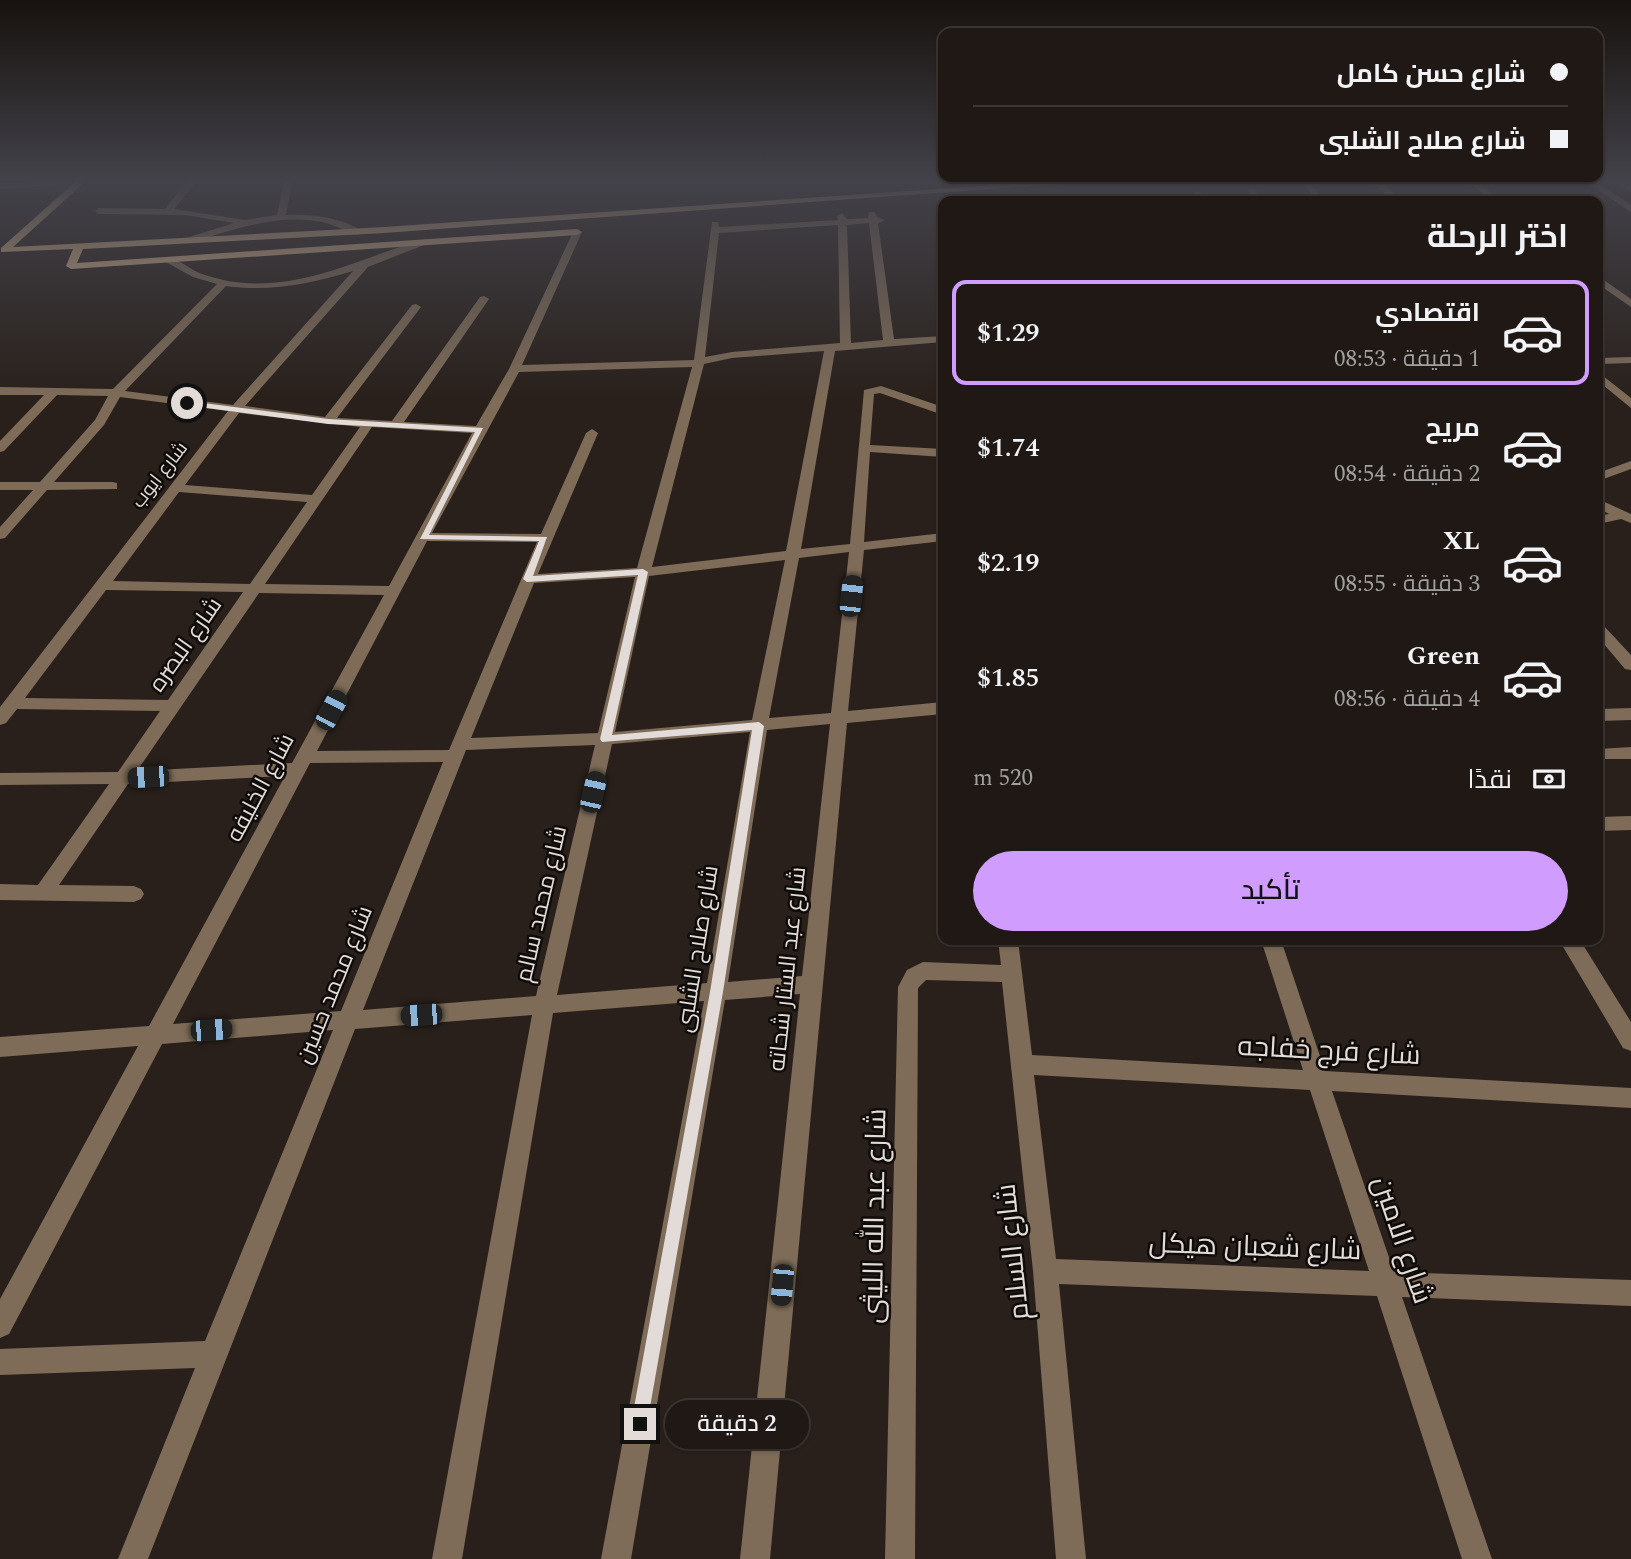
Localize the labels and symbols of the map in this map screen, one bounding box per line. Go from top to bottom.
route start [171,387,203,419]
street label: شارع ايوب [125,435,195,515]
car [839,574,864,618]
street label: شارع البصره [140,590,232,700]
car [312,687,351,733]
street label: شارع الخليفه [218,727,304,849]
car [127,765,170,789]
car [579,769,608,815]
street label: شارع محمد سالم [507,822,577,986]
street label: شارع صلاح الشلبى [668,863,728,1035]
street label: شارع عبد الستار شحاته [760,865,816,1073]
street label: شارع محمد حسين [287,901,383,1069]
car [400,1003,443,1027]
car [190,1018,233,1042]
street label: شارع فرج خفاجه [1236,1025,1422,1077]
street label: شارع عبد الله الليثى [852,1108,898,1324]
street label: شارع الامين [1360,1170,1444,1310]
street label: شارع السلام [984,1182,1042,1322]
street label: شارع شعبان هيكل [1148,1222,1362,1272]
car [770,1263,795,1307]
callout: 2 دقيقة [664,1400,808,1448]
route end [624,1408,656,1440]

